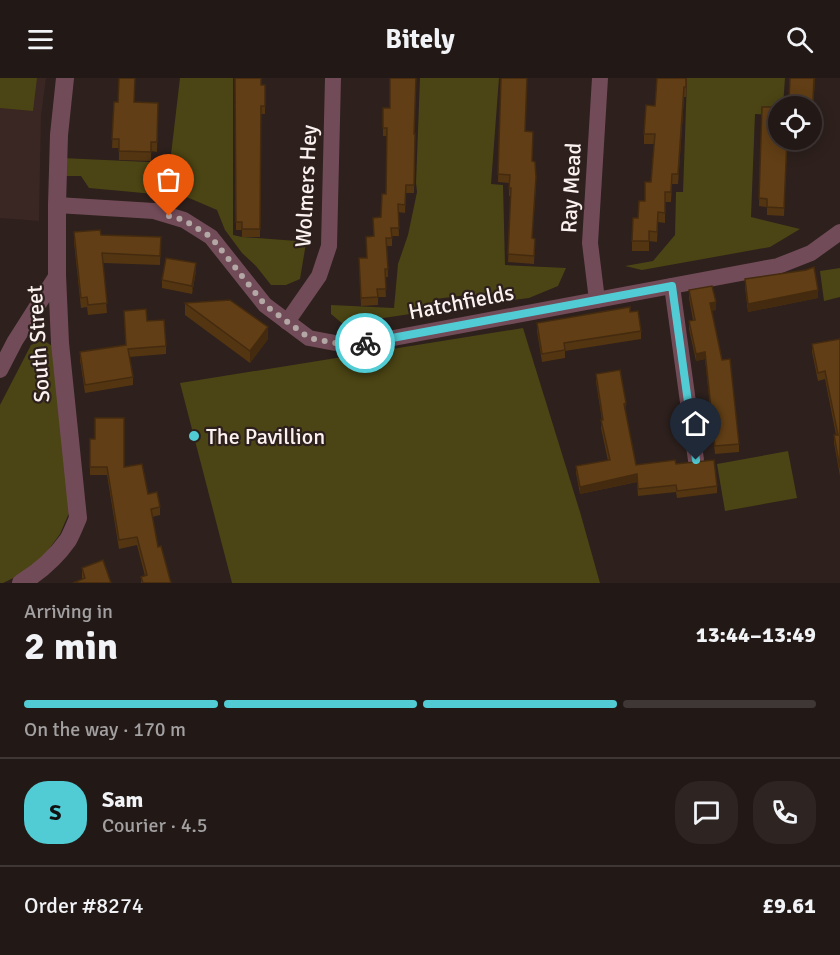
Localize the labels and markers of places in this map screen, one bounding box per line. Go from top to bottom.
pin [143,154,194,216]
pin [670,398,721,460]
place label: The Pavillion [206,423,325,450]
marker: The Pavillion [187,429,201,443]

